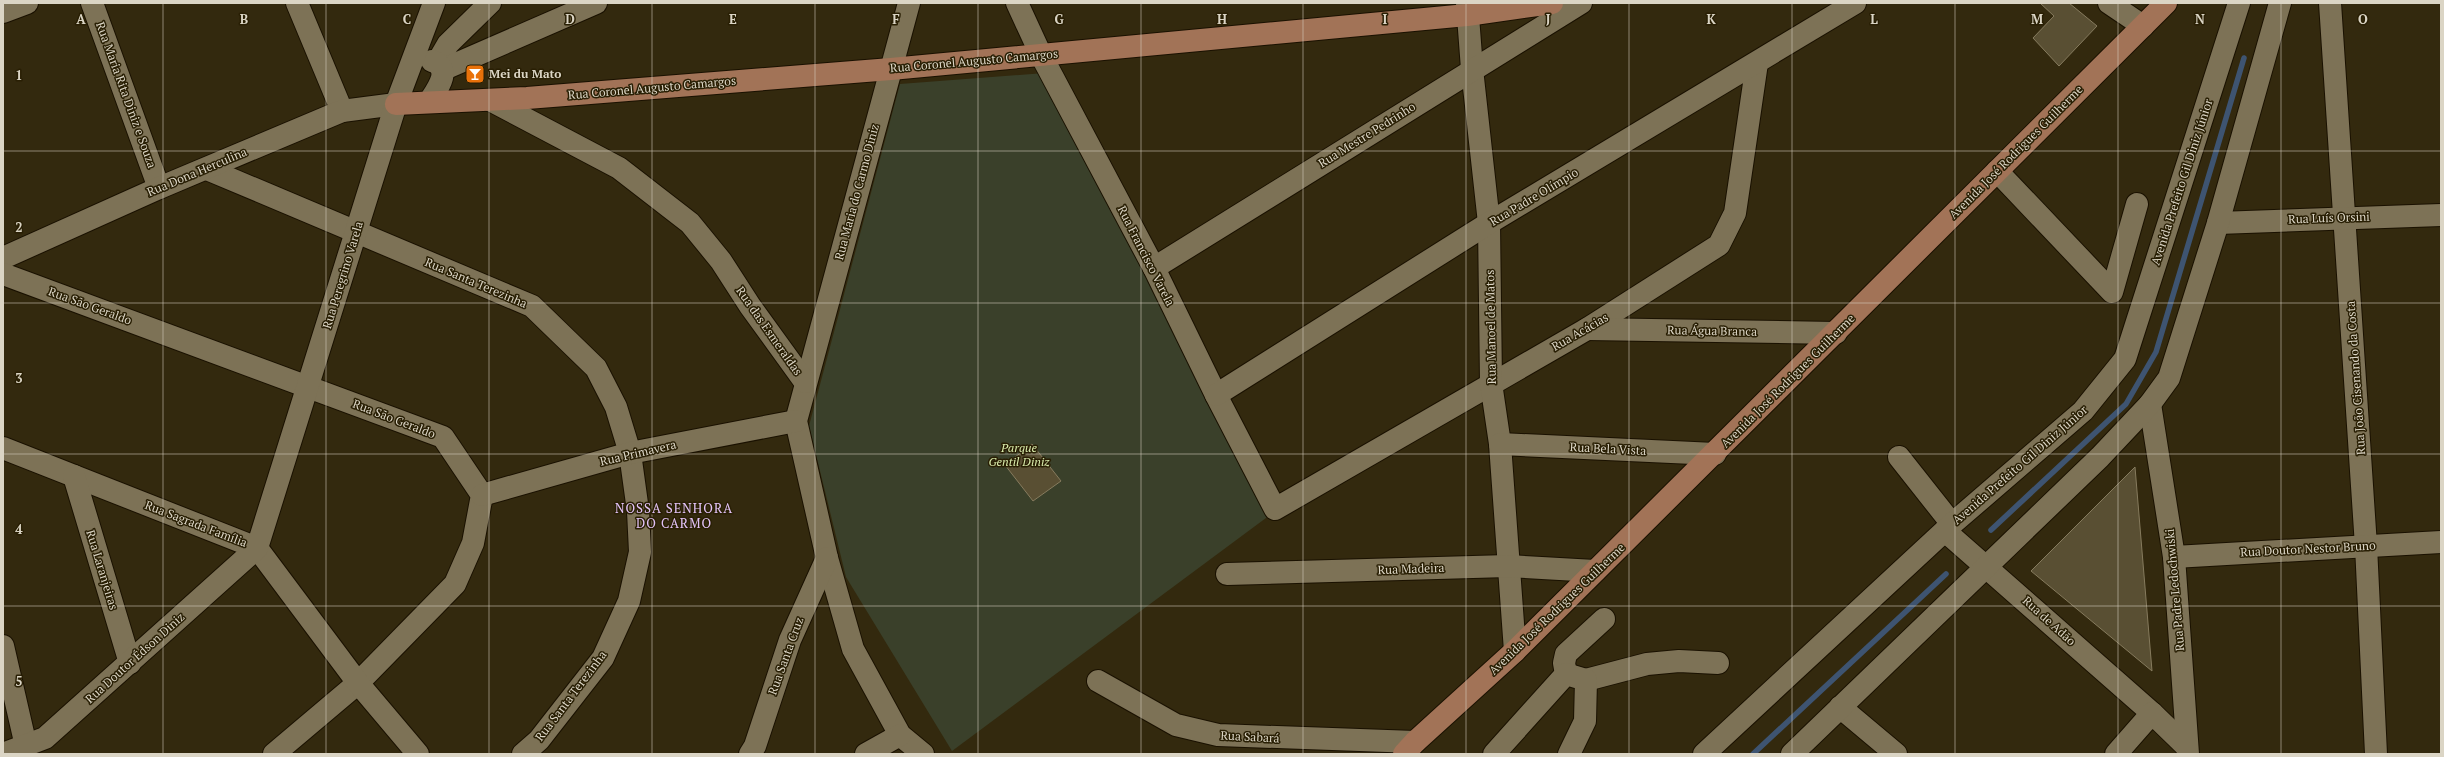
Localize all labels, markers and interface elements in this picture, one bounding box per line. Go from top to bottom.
text: A [76,10,86,28]
text: B [240,10,248,28]
text: C [403,10,411,28]
text: D [565,10,575,28]
text: E [729,10,737,28]
text: F [892,10,900,28]
text: G [1054,10,1064,28]
text: H [1217,10,1227,28]
text: I [1383,10,1388,28]
text: J [1546,10,1551,28]
text: K [1706,10,1716,28]
text: L [1870,10,1878,28]
text: M [2031,10,2043,28]
text: N [2195,10,2205,28]
text: O [2358,10,2368,28]
street label: Rua Maria Rita Diniz e Souza [93,20,160,170]
street label: Rua Coronel Augusto Camargos [889,46,1059,75]
bar icon: Mei du Mato [464,63,486,85]
text: 1 [15,66,23,84]
place label: Mei du Mato [489,66,561,81]
street label: Rua Coronel Augusto Camargos [567,73,737,102]
street label: Avenida José Rodrigues Guilherme [1946,82,2086,222]
street label: Avenida Prefeito Gil Diniz Júnior [2148,96,2216,267]
street label: Rua Mestre Pedrinho [1315,98,1418,171]
street label: Rua Maria do Carmo Diniz [831,122,882,262]
street label: Rua Dona Herculina [145,144,249,199]
street label: Rua Padre Olímpio [1487,164,1581,229]
street label: Rua Francisco Varela [1115,203,1178,308]
street label: Rua Luís Orsini [2288,209,2370,226]
text: 2 [15,218,23,236]
street label: Rua Peregrino Varela [319,219,366,330]
street label: Rua Santa Terezinha [423,254,530,311]
street label: Rua Manoel de Matos [1482,270,1499,384]
street label: Rua das Esmeraldas [733,283,806,378]
street label: Rua São Geraldo [47,284,134,328]
street label: Rua João Cisenando da Costa [2343,301,2368,456]
street label: Rua Acácias [1549,309,1611,354]
street label: Avenida José Rodrigues Guilherme [1718,311,1858,451]
street label: Rua Água Branca [1667,322,1757,339]
text: 3 [15,369,23,387]
street label: Rua São Geraldo [351,396,438,441]
street label: Avenida Prefeito Gil Diniz Júnior [1949,402,2091,527]
street label: Rua Primavera [598,436,678,469]
street label: Rua Bela Vista [1569,439,1647,458]
park label: Parque Gentil Diniz [988,440,1050,469]
street label: Rua Sagrada Família [143,497,249,550]
district label: NOSSA SENHORA DO CARMO [615,499,733,532]
text: 4 [15,520,23,538]
street label: Rua Laranjeiras [83,528,122,612]
street label: Rua Padre Ledochwiski [2162,528,2187,652]
street label: Rua Doutor Nestor Bruno [2240,537,2376,560]
street label: Avenida José Rodrigues Guilherme [1486,540,1628,678]
street label: Rua Madeira [1377,560,1445,577]
street label: Rua de Adão [2020,593,2079,649]
street label: Rua Doutor Édson Diniz [82,609,187,706]
street label: Rua Santa Cruz [765,615,807,697]
street label: Rua Santa Terezinha [532,647,610,744]
text: 5 [15,672,23,690]
street label: Rua Sabará [1220,727,1280,746]

